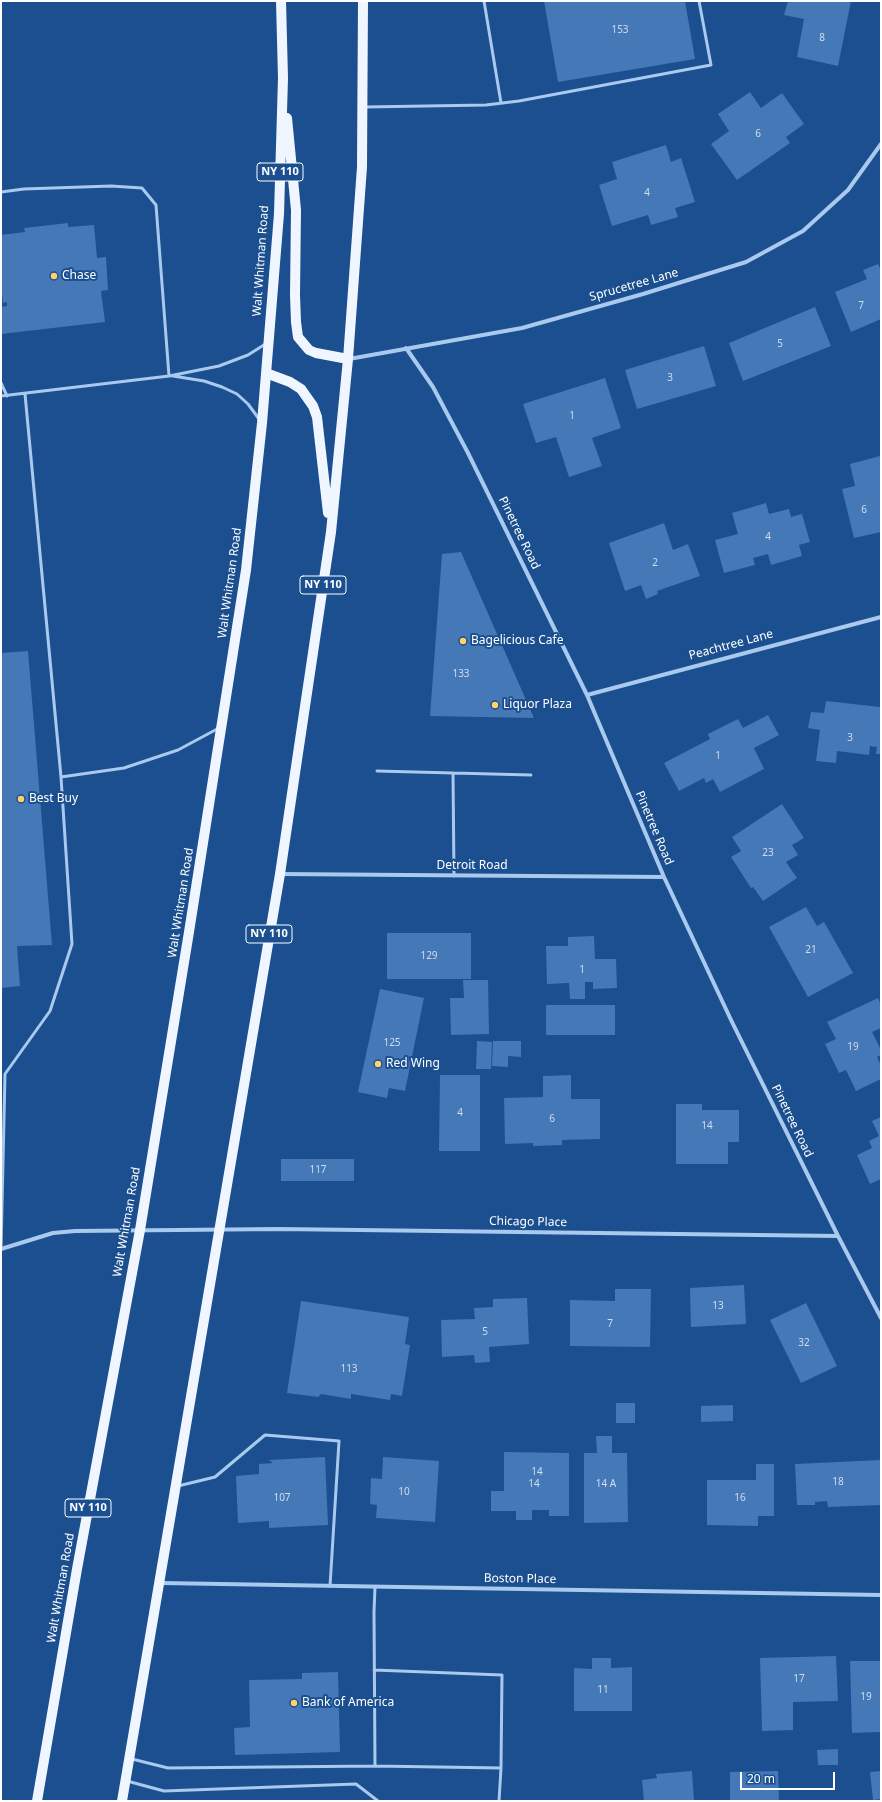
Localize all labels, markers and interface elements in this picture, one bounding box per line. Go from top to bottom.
house number: 153 [611,24,629,36]
house number: 8 [819,32,825,44]
house number: 6 [755,128,761,140]
road number: NY 110 [257,163,303,181]
house number: 4 [644,187,650,199]
street label: Walt Whitman Road [250,205,272,317]
street label: Sprucetree Lane [588,265,680,305]
place label: Chase [62,269,96,283]
marker: Chase [49,271,59,281]
house number: 7 [858,300,864,312]
house number: 5 [777,338,783,350]
house number: 3 [667,372,673,384]
house number: 1 [569,410,575,422]
street label: Pinetree Road [495,494,543,572]
house number: 6 [861,504,867,516]
street label: Walt Whitman Road [215,527,245,639]
house number: 4 [765,531,771,543]
house number: 2 [652,557,658,569]
road number: NY 110 [300,576,346,594]
street label: Peachtree Lane [687,627,775,663]
place label: Bagelicious Cafe [471,634,563,648]
marker: Bagelicious Cafe [458,636,468,646]
house number: 133 [452,668,470,680]
place label: Liquor Plaza [503,698,572,712]
marker: Liquor Plaza [490,700,500,710]
house number: 3 [847,732,853,744]
house number: 1 [715,750,721,762]
street label: Pinetree Road [632,789,676,867]
place label: Best Buy [29,792,78,806]
marker: Best Buy [16,794,26,804]
street label: Walt Whitman Road [165,847,197,959]
house number: 23 [762,847,774,859]
street label: Detroit Road [436,859,508,873]
road number: NY 110 [246,925,292,943]
house number: 21 [805,944,817,956]
house number: 129 [420,950,438,962]
house number: 1 [579,964,585,976]
house number: 125 [383,1037,401,1049]
house number: 19 [847,1041,859,1053]
place label: Red Wing [386,1057,440,1071]
marker: Red Wing [373,1059,383,1069]
street label: Pinetree Road [768,1082,816,1160]
house number: 4 [457,1107,463,1119]
house number: 6 [549,1113,555,1125]
house number: 14 [701,1120,713,1132]
house number: 117 [309,1164,327,1176]
street label: Walt Whitman Road [110,1166,144,1278]
street label: Chicago Place [489,1214,567,1230]
house number: 13 [712,1300,724,1312]
house number: 7 [607,1318,613,1330]
house number: 5 [482,1326,488,1338]
house number: 32 [798,1337,810,1349]
house number: 113 [340,1363,358,1375]
house number: 14 [531,1466,543,1478]
house number: 18 [832,1476,844,1488]
house number: 14 [528,1478,540,1490]
house number: 14 A [596,1478,616,1490]
house number: 10 [398,1486,410,1498]
house number: 107 [273,1492,291,1504]
house number: 16 [734,1492,746,1504]
road number: NY 110 [65,1499,111,1517]
street label: Walt Whitman Road [44,1532,78,1644]
street label: Boston Place [484,1571,556,1587]
house number: 17 [793,1673,805,1685]
house number: 11 [597,1684,609,1696]
house number: 19 [860,1691,872,1703]
place label: Bank of America [302,1696,394,1710]
marker: Bank of America [289,1698,299,1708]
scale bar [742,1764,837,1790]
text: 20 m [747,1770,775,1787]

